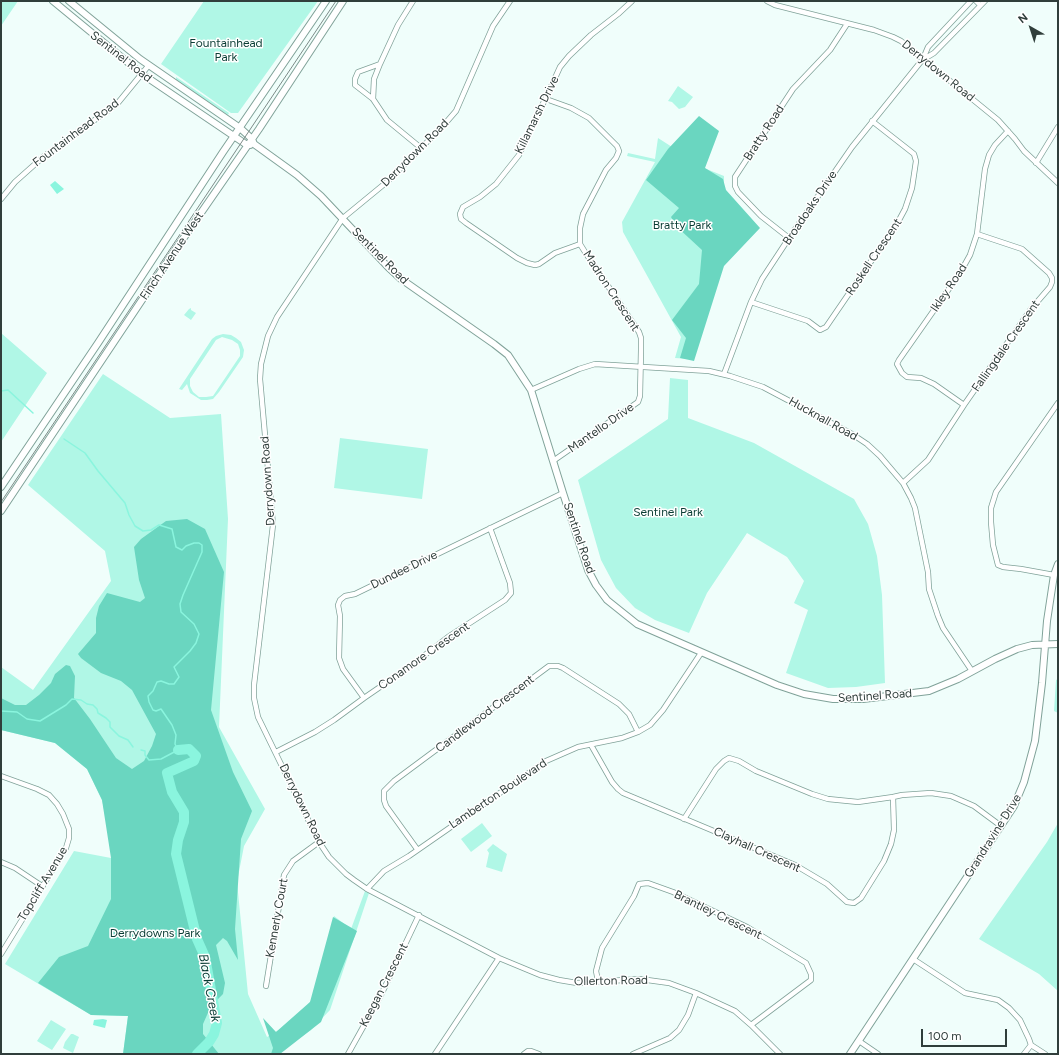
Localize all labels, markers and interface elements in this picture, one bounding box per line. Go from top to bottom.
north arrow [1011,8,1051,48]
text: N [1016,11,1031,26]
street label: Sentinel Road [87,28,155,86]
park label: Fountainhead Park [189,36,263,64]
street label: Derrydown Road [899,37,977,105]
street label: Killamarsh Drive [512,74,562,156]
street label: Fountainhead Road [30,96,122,170]
street label: Bratty Road [741,102,787,164]
street label: Derrydown Road [378,116,452,190]
street label: Broadoaks Drive [780,168,840,248]
street label: Finch Avenue West [137,209,207,303]
street label: Roskell Crescent [843,216,905,298]
park label: Bratty Park [653,218,711,232]
street label: Sentinel Road [349,225,411,287]
street label: Madron Crescent [580,248,642,334]
street label: Ikley Road [928,261,970,315]
street label: Fallingdale Crescent [969,297,1043,395]
street label: Hucknall Road [786,394,860,444]
street label: Mantello Drive [565,400,637,456]
street label: Derrydown Road [258,436,278,526]
street label: Sentinel Road [560,500,598,576]
park label: Sentinel Park [633,505,703,519]
street label: Dundee Drive [368,548,440,592]
street label: Conamore Crescent [376,619,472,693]
street label: Candlewood Crescent [433,672,537,756]
street label: Sentinel Road [837,686,913,706]
street label: Lamberton Boulevard [446,756,550,832]
street label: Derrydown Road [276,762,328,848]
street label: Grandravine Drive [961,791,1025,881]
street label: Clayhall Crescent [711,824,803,876]
street label: Topcliff Avenue [15,844,71,924]
street label: Kennerly Court [263,877,291,959]
street label: Brantley Crescent [672,887,764,943]
park label: Derrydowns Park [110,926,200,940]
street label: Keegan Crescent [357,941,411,1029]
water label: Black Creek [195,952,223,1024]
street label: Ollerton Road [574,973,648,989]
scale bar [923,1021,1009,1047]
text: 100 m [928,1029,962,1043]

